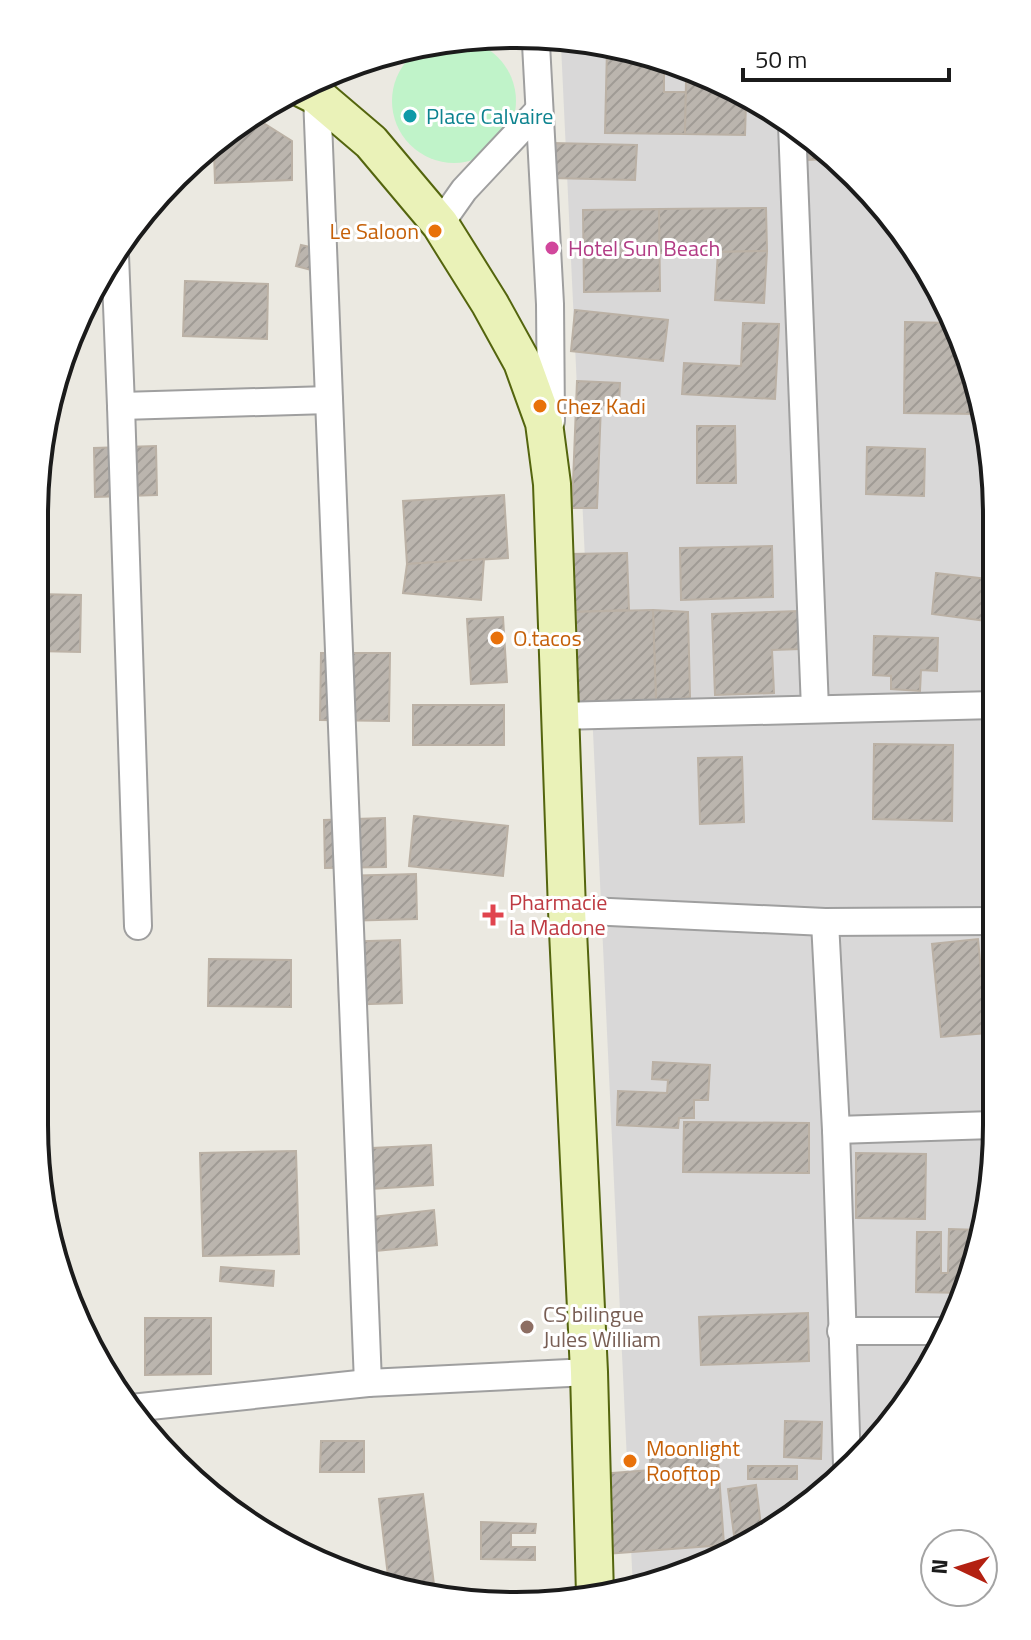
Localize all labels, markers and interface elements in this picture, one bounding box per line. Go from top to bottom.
scale bar [743,32,949,82]
text: 50 m [755,41,807,77]
place label: Place Calvaire [426,99,553,133]
marker: Place Calvaire [401,107,419,125]
place label: Le Saloon [330,214,419,248]
marker: Le Saloon [426,222,444,240]
place label: Hotel Sun Beach [568,231,720,265]
marker: Hotel Sun Beach [543,239,561,257]
place label: Chez Kadi [556,389,646,423]
marker: Chez Kadi [531,397,549,415]
place label: O.tacos [513,621,582,655]
marker: O.tacos [488,629,506,647]
place label: Pharmacie la Madone [509,885,607,944]
marker: Pharmacie la Madone [484,906,502,924]
place label: CS bilingue Jules William [543,1297,661,1356]
marker: CS bilingue Jules William [518,1318,536,1336]
place label: Moonlight Rooftop [646,1431,740,1490]
marker: Moonlight Rooftop [621,1452,639,1470]
north arrow [919,1528,999,1608]
text: N [922,1558,957,1575]

